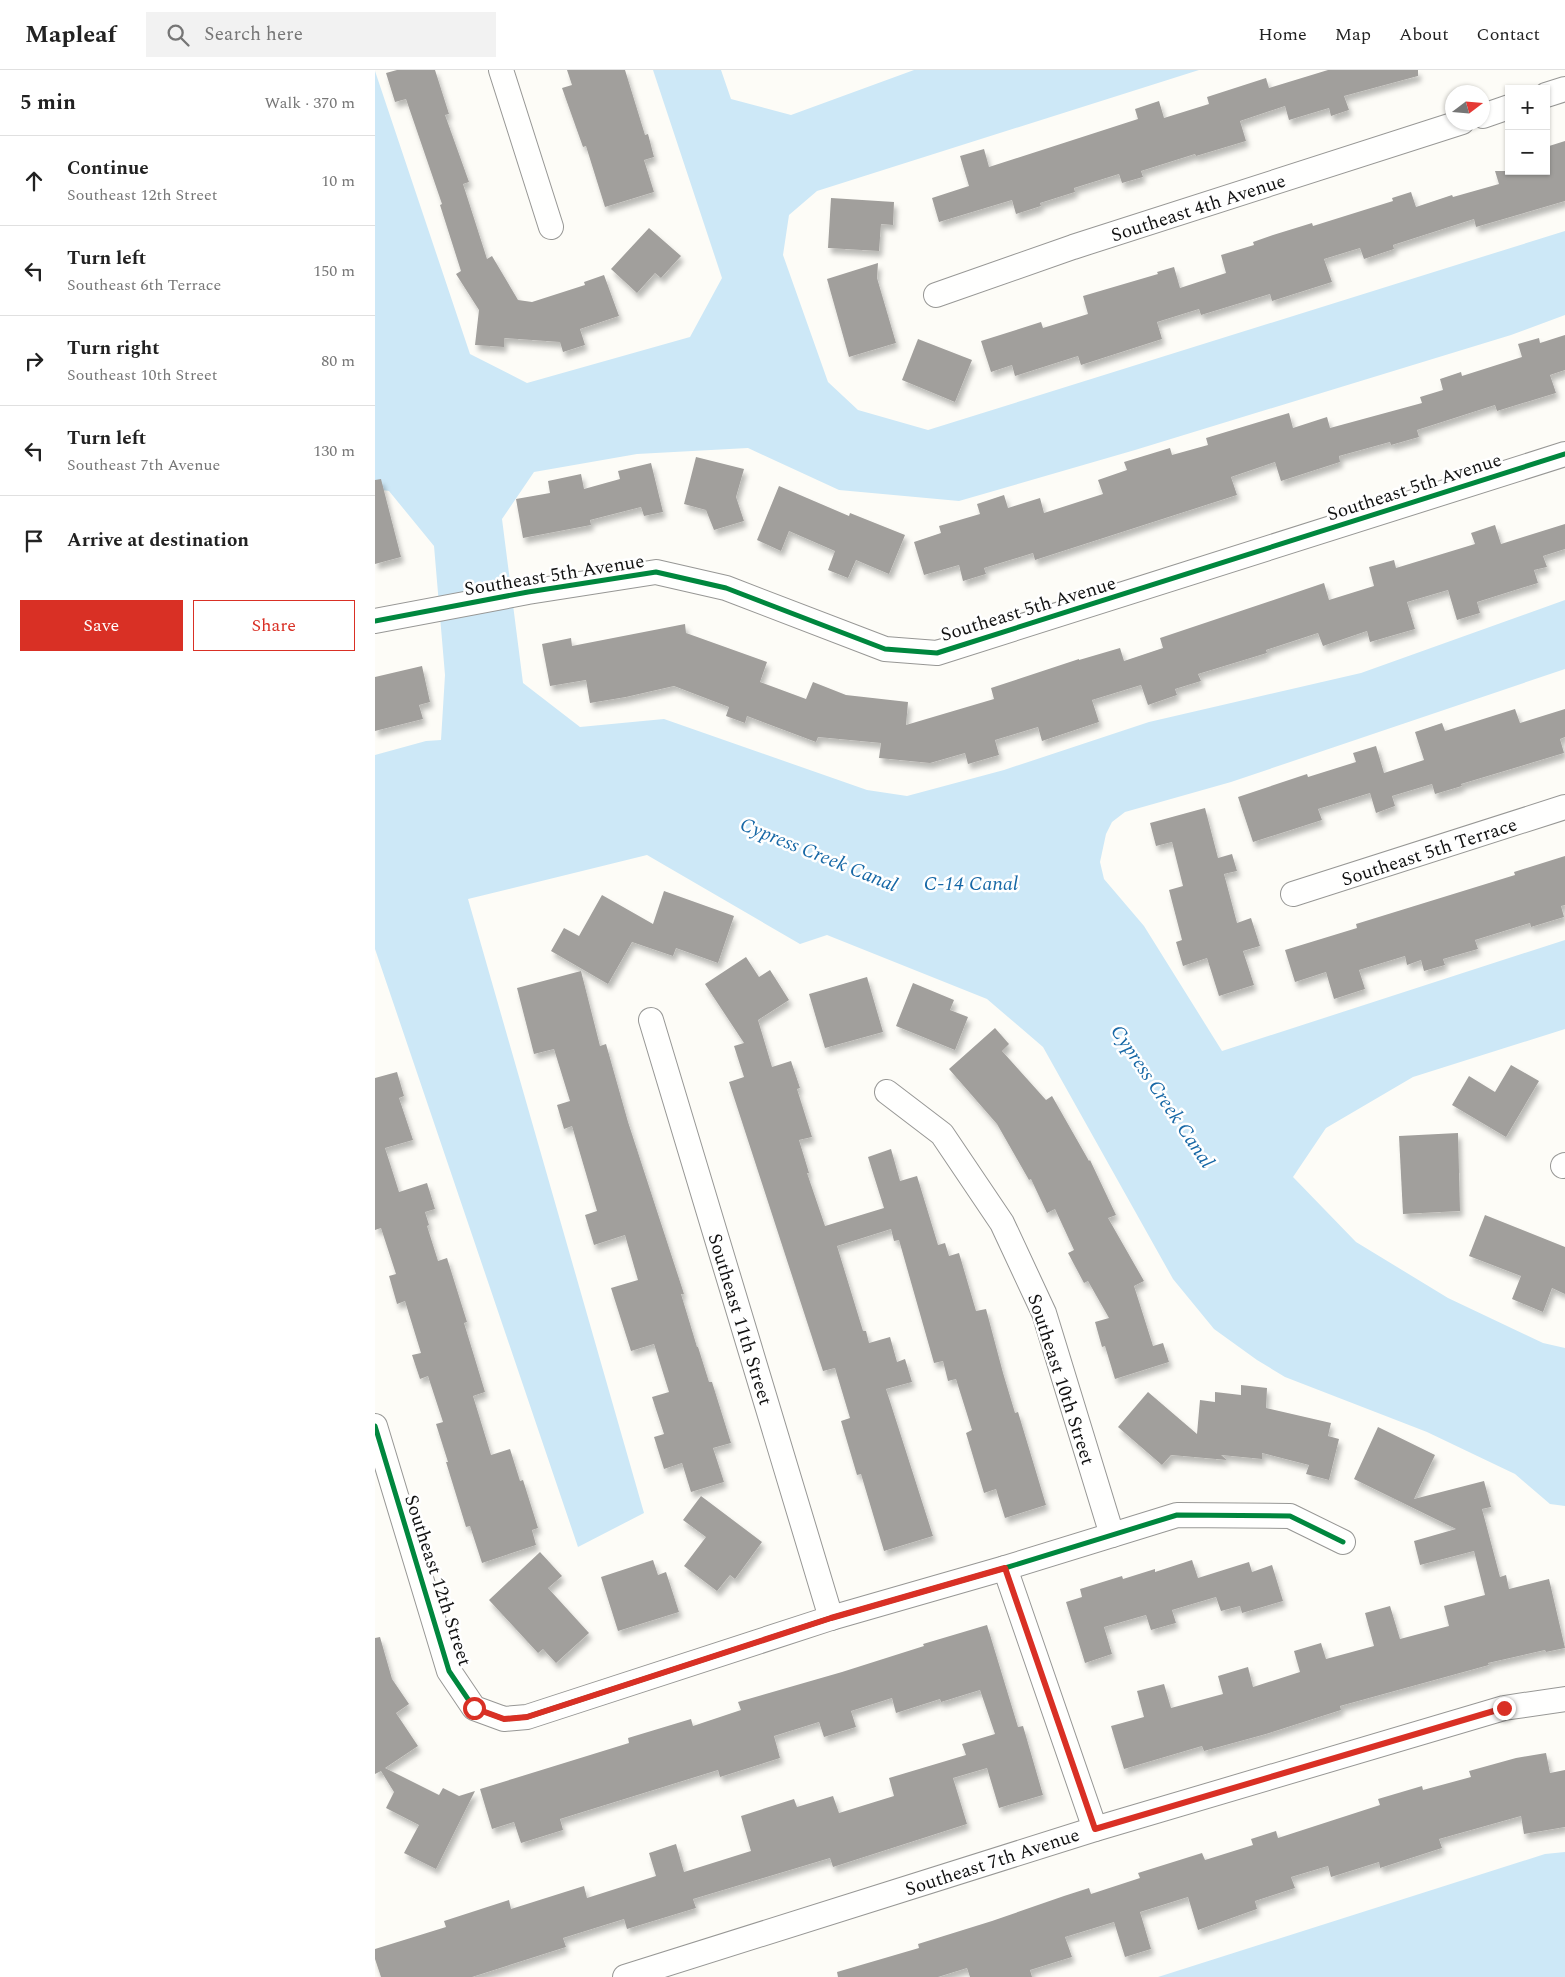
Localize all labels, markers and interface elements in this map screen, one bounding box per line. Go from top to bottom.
search box [146,12,496,57]
text: Mapleaf [25,17,116,53]
text: Search here [204,20,303,49]
icon: search [164,21,192,49]
text: Home [1258,21,1307,48]
text: Map [1335,21,1371,48]
text: About [1399,21,1449,48]
text: Contact [1477,21,1540,48]
north arrow [1445,85,1490,130]
map controls [1505,85,1550,175]
button: + [1505,85,1550,130]
text: 5 min [20,87,76,119]
text: Walk · 370 m [264,91,355,115]
button: − [1505,130,1550,175]
text: Continue [67,154,149,183]
icon: ahead [20,167,48,195]
street label: Southeast 4th Avenue [1107,167,1289,250]
text: 10 m [321,169,355,193]
text: Southeast 12th Street [67,183,217,207]
text: Turn left [67,244,146,273]
icon: left [20,257,48,285]
text: 150 m [313,259,355,283]
text: Southeast 6th Terrace [67,273,221,297]
text: Turn right [67,334,160,363]
icon: right [20,347,48,375]
text: 80 m [321,349,355,373]
text: Southeast 10th Street [67,363,217,387]
text: Turn left [67,424,146,453]
icon: left [20,437,48,465]
text: 130 m [313,439,355,463]
street label: Southeast 5th Avenue [1323,446,1505,529]
text: Southeast 7th Avenue [67,453,220,477]
text: Arrive at destination [67,526,249,555]
icon: arrive [20,527,48,555]
street label: Southeast 5th Avenue [462,547,646,604]
street label: Southeast 5th Avenue [937,569,1120,650]
button: Save [20,600,183,651]
button: Share [193,600,355,651]
water label: Cypress Creek Canal [735,810,902,900]
street label: Southeast 5th Terrace [1338,810,1521,895]
water label: C-14 Canal [924,869,1018,899]
water label: Cypress Creek Canal [1103,1019,1221,1174]
street label: Southeast 11th Street [700,1230,780,1409]
street label: Southeast 10th Street [1019,1290,1102,1469]
street label: Southeast 12th Street [396,1491,479,1670]
route start [463,1697,486,1720]
route end [1493,1697,1516,1720]
street label: Southeast 7th Avenue [901,1821,1083,1904]

